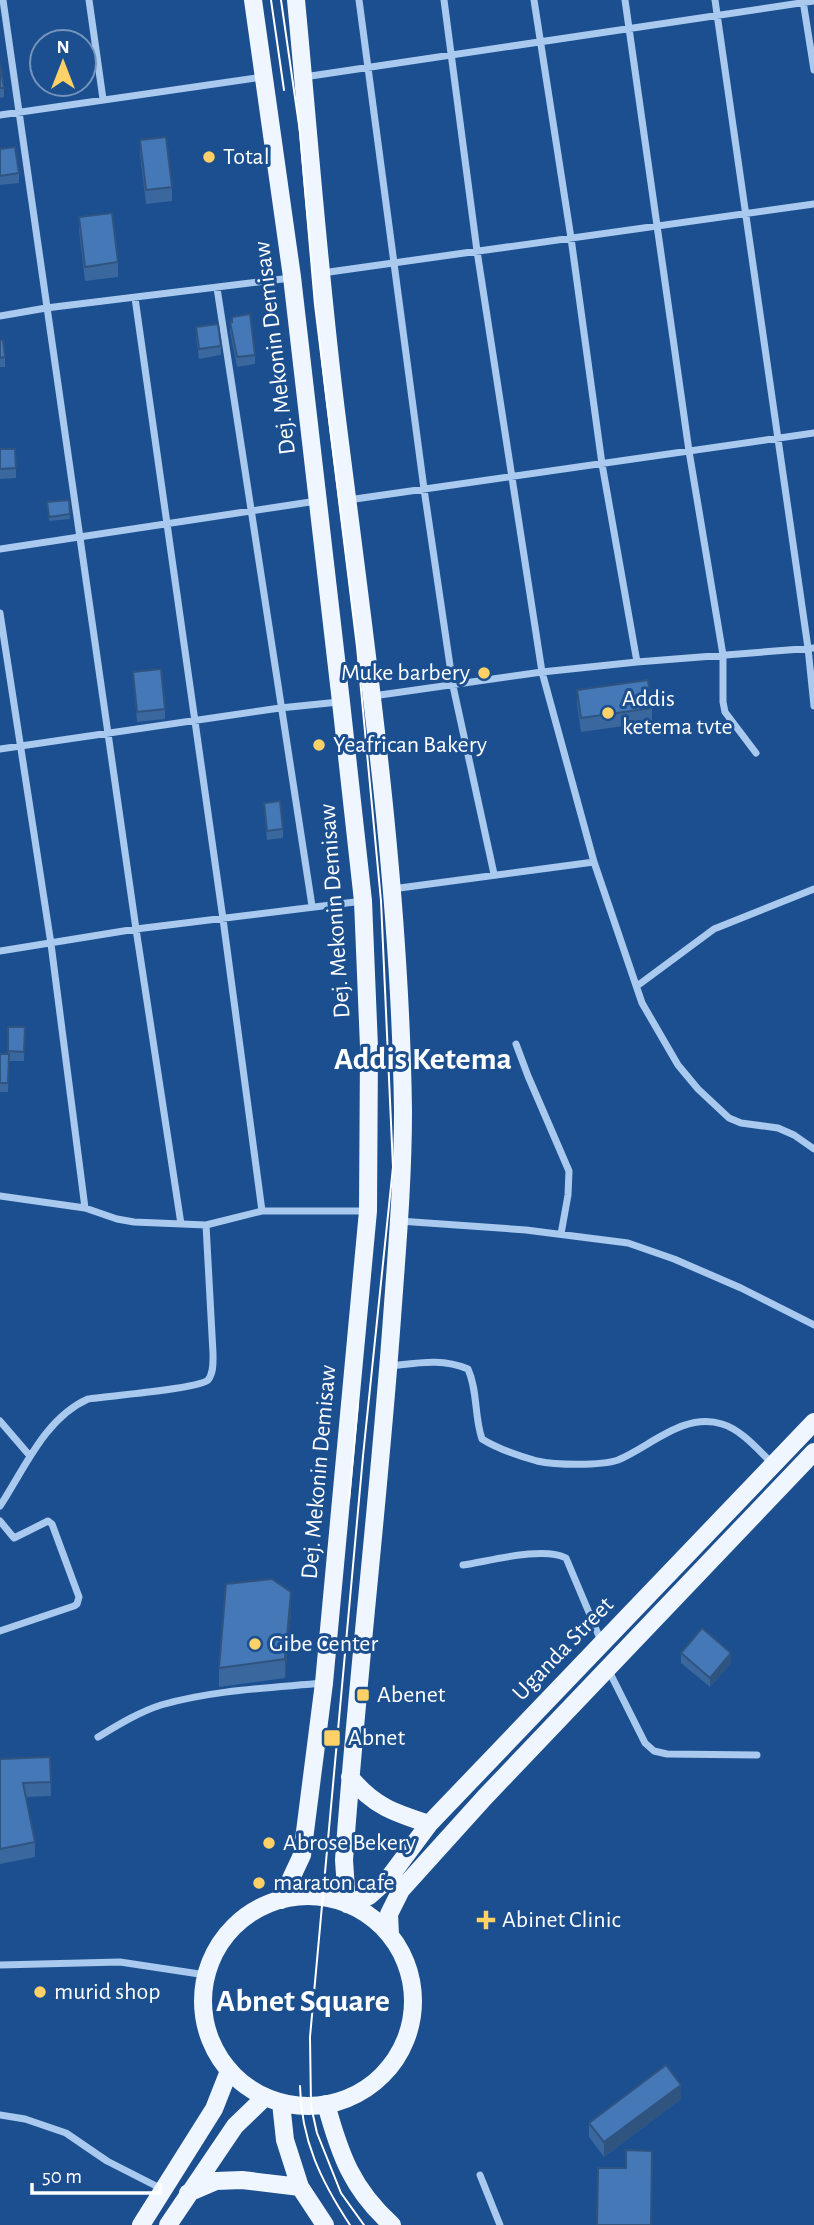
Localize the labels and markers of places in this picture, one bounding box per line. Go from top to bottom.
place label: Total [223,145,270,169]
marker: Total [201,149,217,165]
place label: Muke barbery [341,661,470,685]
marker: Muke barbery [476,665,492,681]
place label: Addis ketema tvte [622,687,732,739]
marker: Addis ketema tvte [600,705,616,721]
place label: Yeafrican Bakery [333,733,487,757]
marker: Yeafrican Bakery [311,737,327,753]
place label: Gibe Center [269,1632,378,1656]
marker: Gibe Center [247,1636,263,1652]
place label: Abenet [377,1683,446,1707]
marker: Abenet [355,1687,371,1703]
place label: Abnet [348,1726,405,1750]
marker: Abnet [322,1728,342,1748]
place label: Abrose Bekery [283,1831,416,1855]
marker: Abrose Bekery [261,1835,277,1851]
place label: maraton cafe [273,1871,395,1895]
marker: maraton cafe [251,1875,267,1891]
place label: Abinet Clinic [502,1908,621,1932]
marker: Abinet Clinic [476,1910,496,1930]
place label: murid shop [54,1980,161,2004]
marker: murid shop [32,1984,48,2000]

